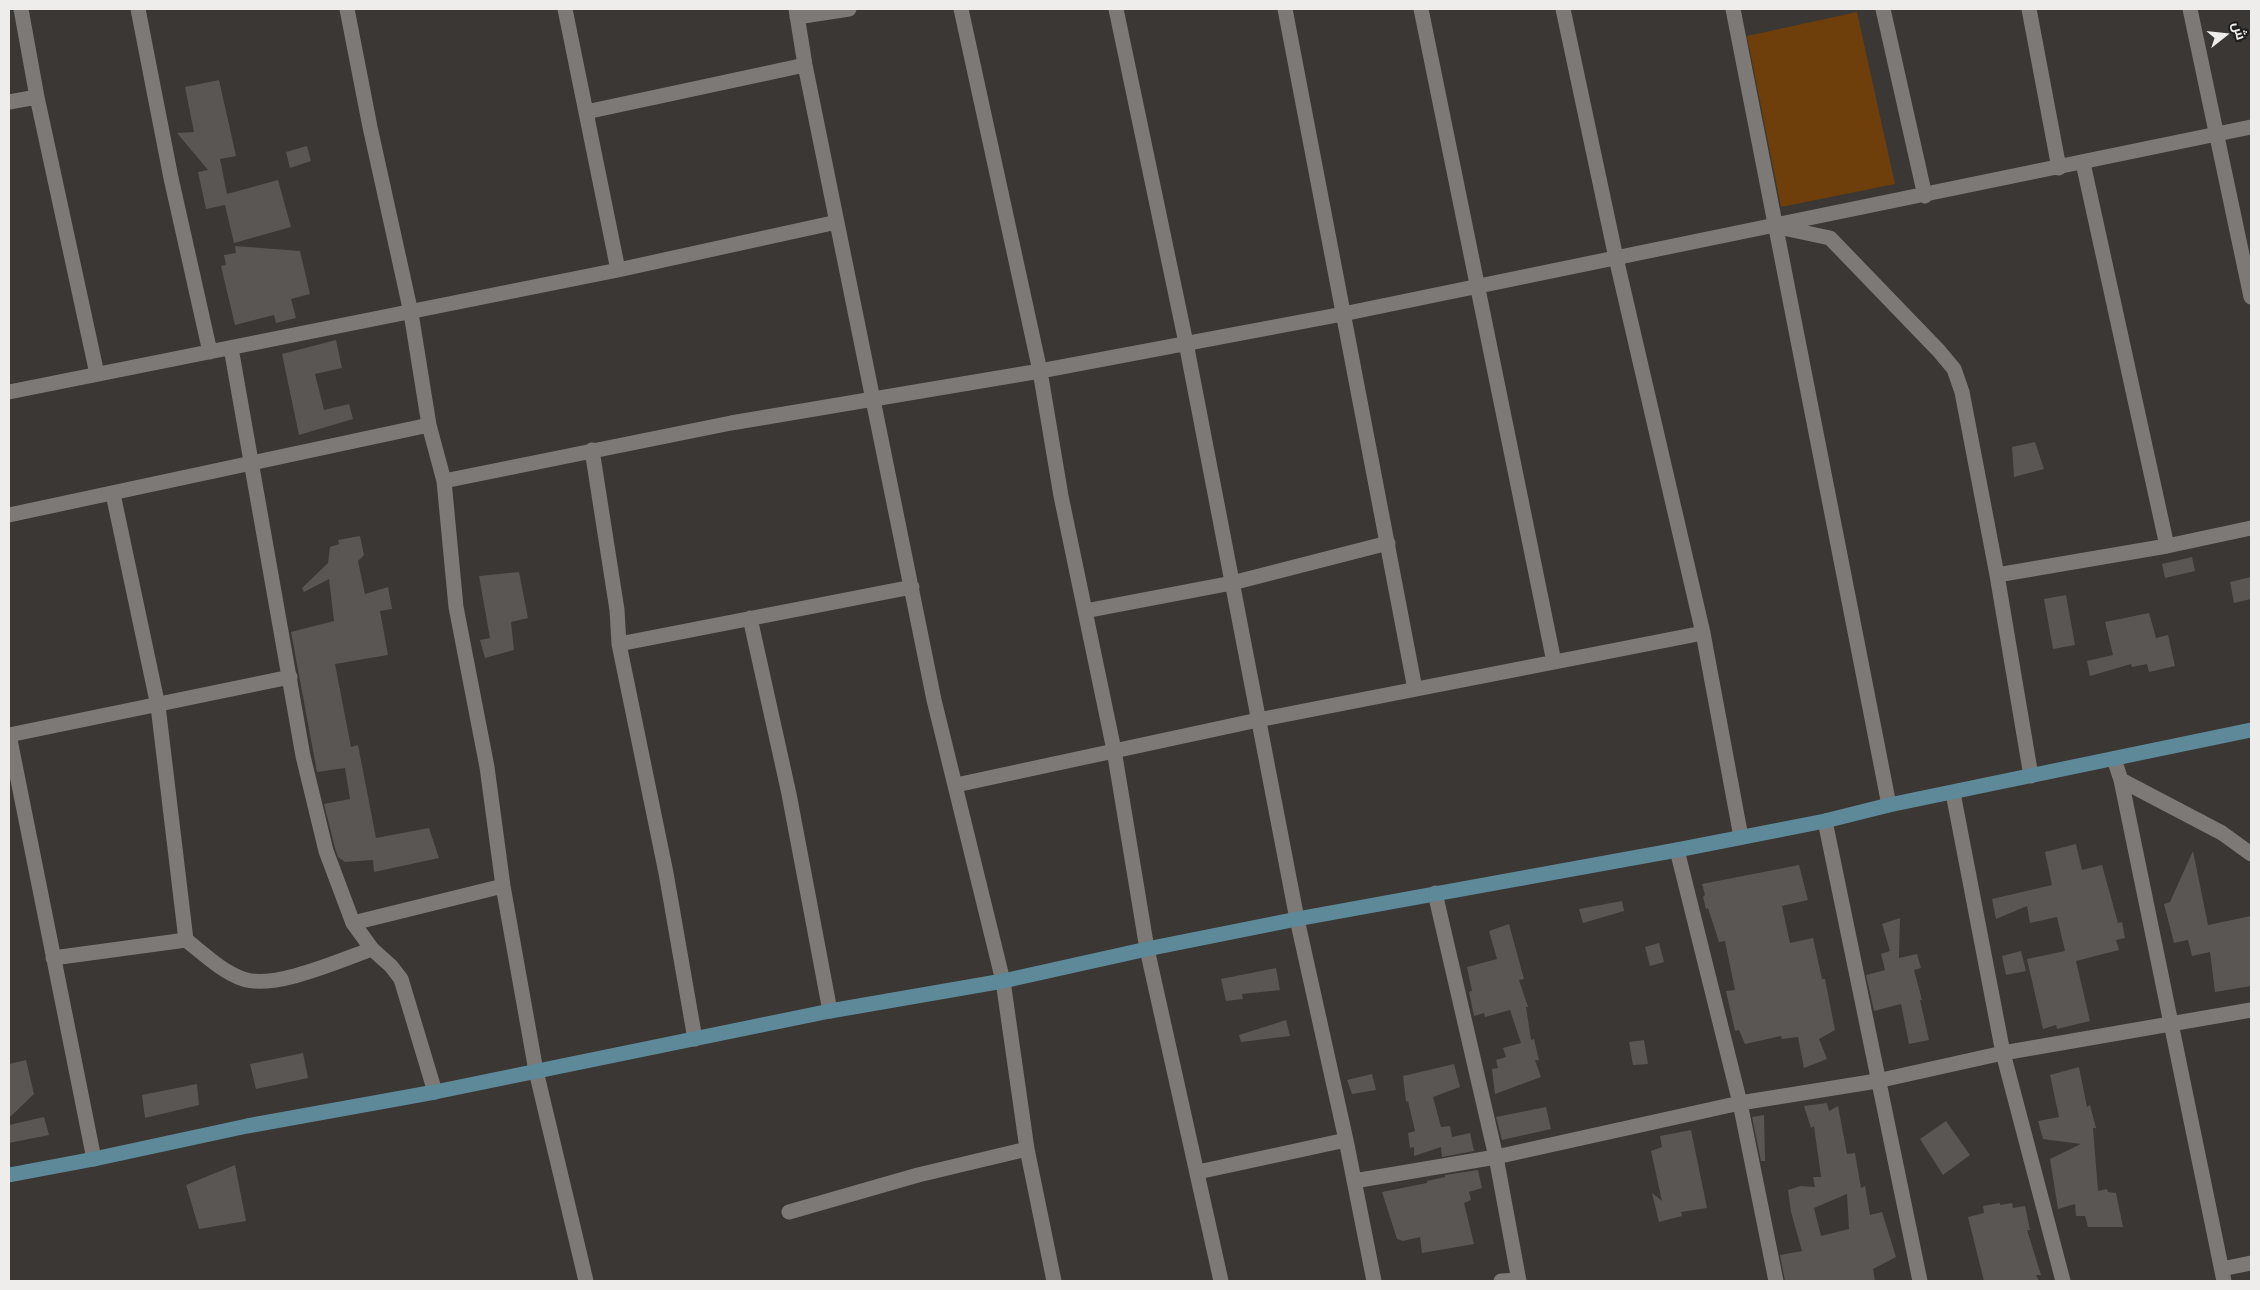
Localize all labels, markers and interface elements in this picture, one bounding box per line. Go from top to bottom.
north arrow [2200,10,2250,60]
text: ش [2229,20,2250,42]

